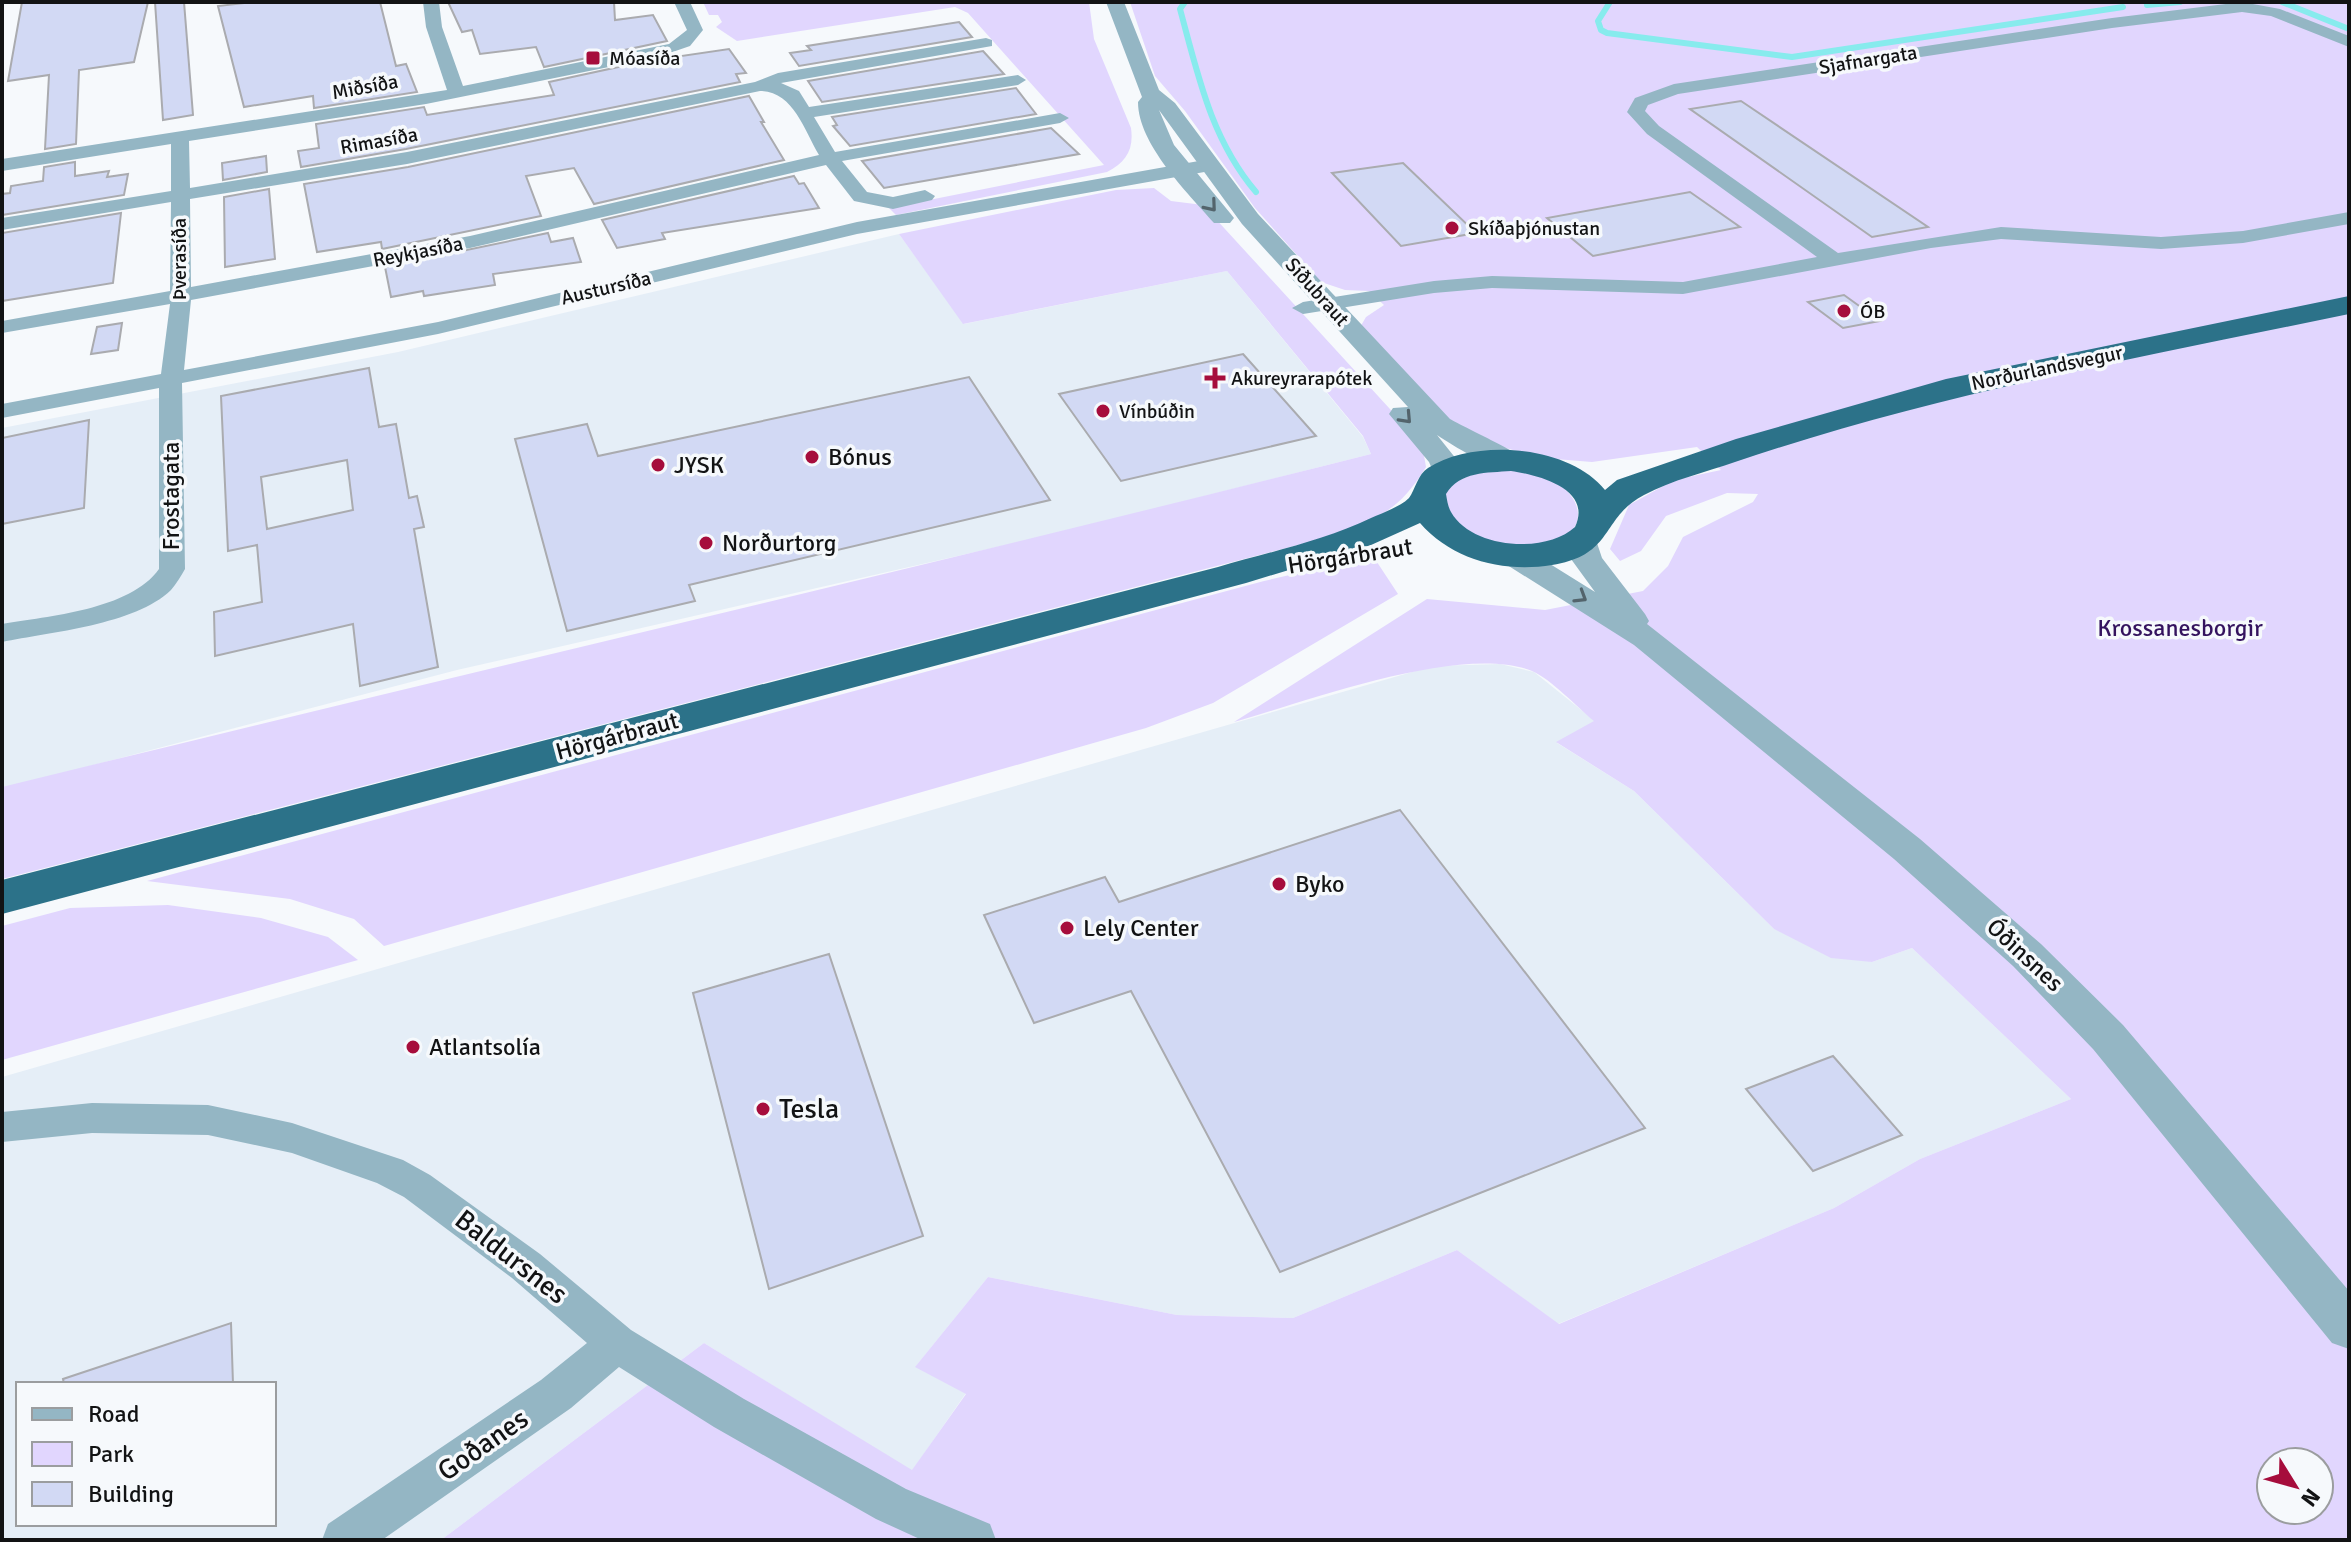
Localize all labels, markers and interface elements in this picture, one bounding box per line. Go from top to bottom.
street label: Sjafnargata [1817,40,1919,80]
place label: Móasíða [609,46,680,71]
marker: Móasíða [584,49,602,67]
street label: Miðsíða [330,69,400,105]
street label: Rimasíða [338,122,420,160]
one-way arrow [1201,196,1216,211]
place label: Skíðaþjónustan [1468,216,1600,241]
street label: Þverasíða [167,218,192,300]
marker: Skíðaþjónustan [1443,219,1461,237]
street label: Reykjasíða [371,231,465,273]
street label: Síðubraut [1280,253,1354,331]
street label: Austursíða [558,266,654,310]
place label: ÓB [1860,299,1885,324]
marker: ÓB [1835,302,1853,320]
street label: Norðurlandsvegur [1969,340,2125,396]
place label: Akureyrarapótek [1231,366,1372,391]
marker: Akureyrarapótek [1206,369,1224,387]
place label: Vínbúðin [1119,399,1195,424]
marker: Vínbúðin [1094,402,1112,420]
one-way arrow [1397,408,1411,423]
street label: Frostagata [156,442,186,550]
place label: Bónus [828,442,892,472]
marker: Bónus [803,448,821,466]
place label: JYSK [674,450,724,480]
marker: JYSK [649,456,667,474]
place label: Norðurtorg [722,528,836,558]
street label: Hörgárbraut [1285,531,1415,581]
marker: Norðurtorg [697,534,715,552]
one-way arrow [1572,587,1587,602]
park label: Krossanesborgir [2097,613,2263,643]
street label: Hörgárbraut [552,705,682,767]
place label: Byko [1295,869,1344,899]
marker: Byko [1270,875,1288,893]
street label: Óðinsnes [1980,912,2070,998]
place label: Lely Center [1083,913,1199,943]
marker: Lely Center [1058,919,1076,937]
place label: Atlantsolía [429,1032,541,1062]
marker: Atlantsolía [404,1038,422,1056]
place label: Tesla [779,1092,839,1126]
marker: Tesla [754,1100,772,1118]
street label: Baldursnes [448,1203,574,1311]
legend [16,1382,276,1526]
text: Road [88,1399,139,1429]
street label: Goðanes [431,1402,535,1488]
text: Park [88,1439,134,1469]
north arrow [2255,1446,2335,1526]
text: Building [88,1479,174,1509]
text: N [2295,1483,2326,1512]

